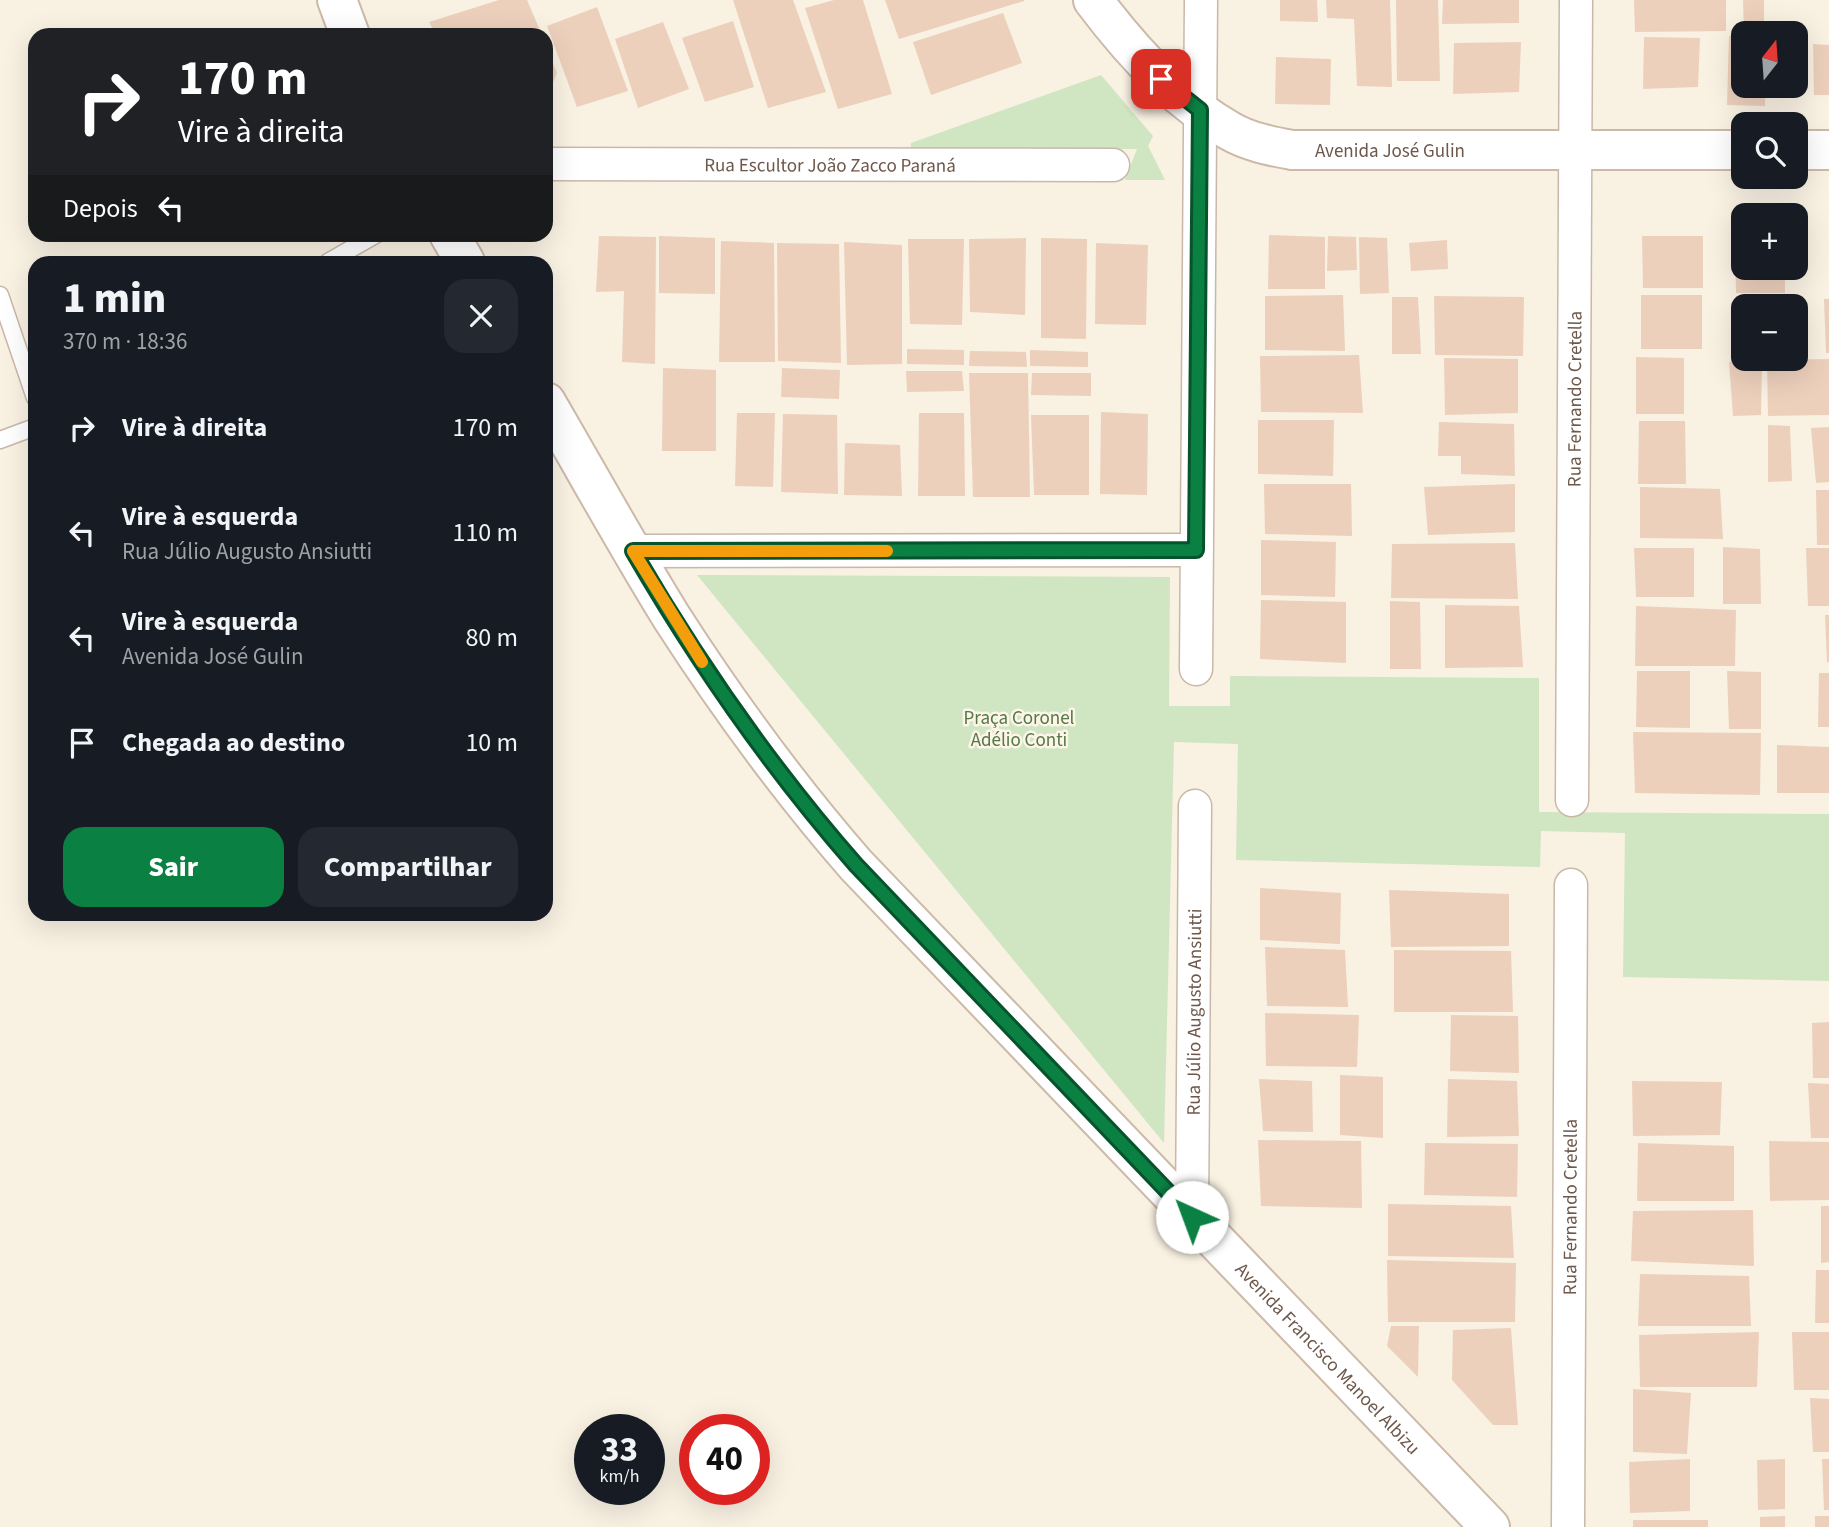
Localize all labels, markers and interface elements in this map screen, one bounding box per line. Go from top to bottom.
north arrow [1731,21,1808,98]
map controls [1731,21,1808,371]
text: 170 m [178,44,307,114]
pin [1131,49,1191,109]
icon: right [63,56,154,147]
icon: arrive [1142,60,1180,98]
text: Vire à direita [178,109,344,155]
button: search [1731,112,1808,189]
street label: Avenida José Gulin [1315,138,1465,165]
street label: Rua Escultor João Zacco Paraná [704,152,956,180]
icon: left [152,189,190,227]
text: Depois [63,190,138,227]
button: + [1731,203,1808,280]
text: 1 min [63,269,166,329]
button: close [444,279,518,353]
button: − [1731,294,1808,371]
street label: Rua Fernando Cretella [1562,311,1589,487]
text: 370 m · 18:36 [63,325,187,358]
icon: right [63,409,101,447]
text: Vire à direita [122,409,267,446]
text: 170 m [452,409,518,446]
text: Vire à esquerda [122,498,298,535]
icon: left [63,514,101,552]
text: 110 m [452,514,518,551]
text: Rua Júlio Augusto Ansiutti [122,535,372,568]
text: Vire à esquerda [122,603,298,640]
icon: left [63,619,101,657]
text: 80 m [465,619,518,656]
text: Avenida José Gulin [122,640,303,673]
park label: Praça Coronel Adélio Conti [964,705,1075,754]
icon: arrive [63,724,101,762]
text: Chegada ao destino [122,724,345,761]
text: 10 m [465,724,518,761]
button: Sair [63,827,284,907]
button: Compartilhar [298,827,518,907]
street label: Rua Júlio Augusto Ansiutti [1181,908,1209,1116]
street label: Rua Fernando Cretella [1557,1119,1585,1295]
position arrow [1155,1180,1229,1254]
street label: Avenida Francisco Manoel Albizu [1228,1257,1426,1461]
speed limit sign: 40 [679,1414,770,1505]
text: 33 [601,1425,638,1475]
text: km/h [600,1464,639,1489]

